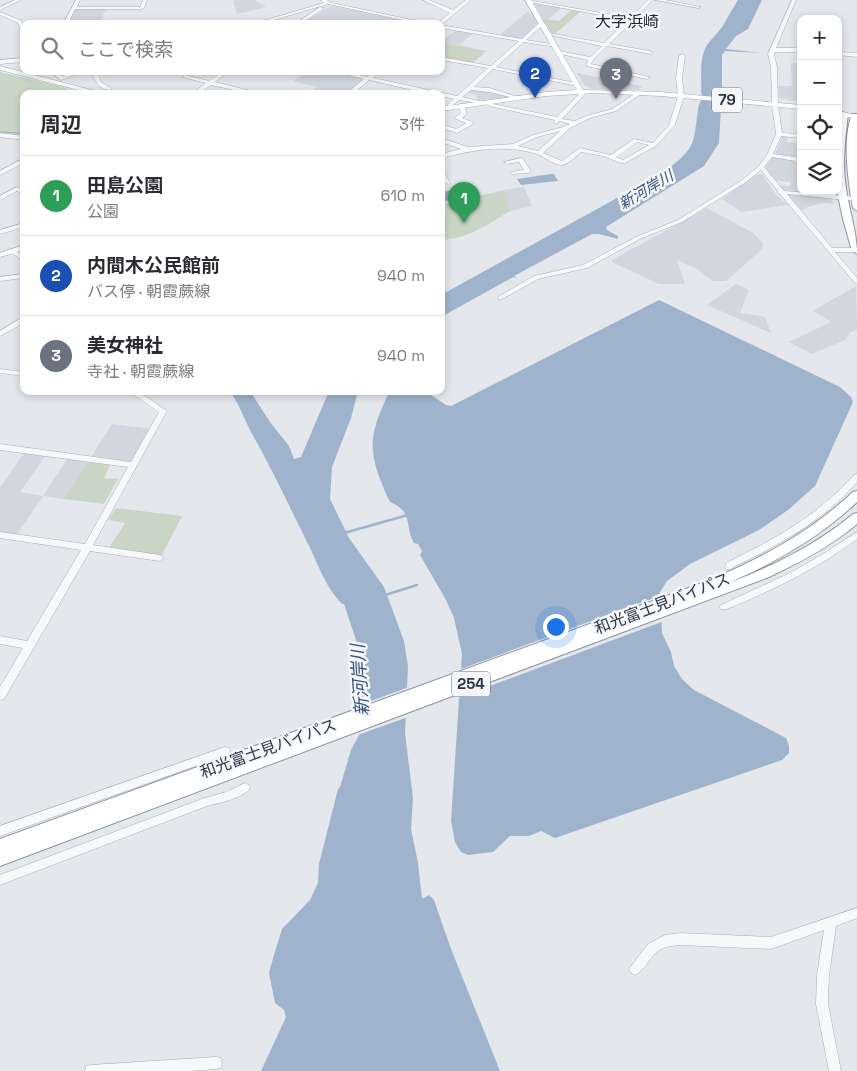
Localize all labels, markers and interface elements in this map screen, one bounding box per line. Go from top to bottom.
district label: 大字浜崎 [595,11,659,32]
map controls [797,15,842,195]
button: + [797,15,842,60]
search box [20,20,445,75]
icon: search [38,34,66,62]
text: ここで検索 [78,37,173,62]
pin: 2 [519,57,551,98]
pin: 3 [600,58,632,99]
button: − [797,60,842,105]
road number: 79 [712,88,742,112]
button: locate [797,105,842,150]
text: 周辺 [40,111,82,138]
text: 3件 [399,114,425,135]
button: layers [797,150,842,195]
water label: 新河岸川 [615,165,678,213]
text: 田島公園 [87,173,163,198]
pin: 1 [448,182,480,223]
text: 1 [52,185,60,206]
text: 610 m [380,185,425,206]
text: 公園 [87,201,119,222]
text: 内間木公民館前 [87,253,220,278]
text: 2 [51,265,61,286]
text: 940 m [377,265,425,286]
text: バス停 · 朝霞蕨線 [87,281,210,302]
text: 美女神社 [87,333,163,358]
text: 3 [51,345,61,366]
text: 940 m [377,345,425,366]
text: 寺社 · 朝霞蕨線 [87,361,194,382]
street label: 和光富士見バイパス [591,568,733,639]
your location [543,614,569,640]
water label: 新河岸川 [345,641,373,717]
road number: 254 [452,672,490,696]
street label: 和光富士見バイパス [197,714,339,783]

